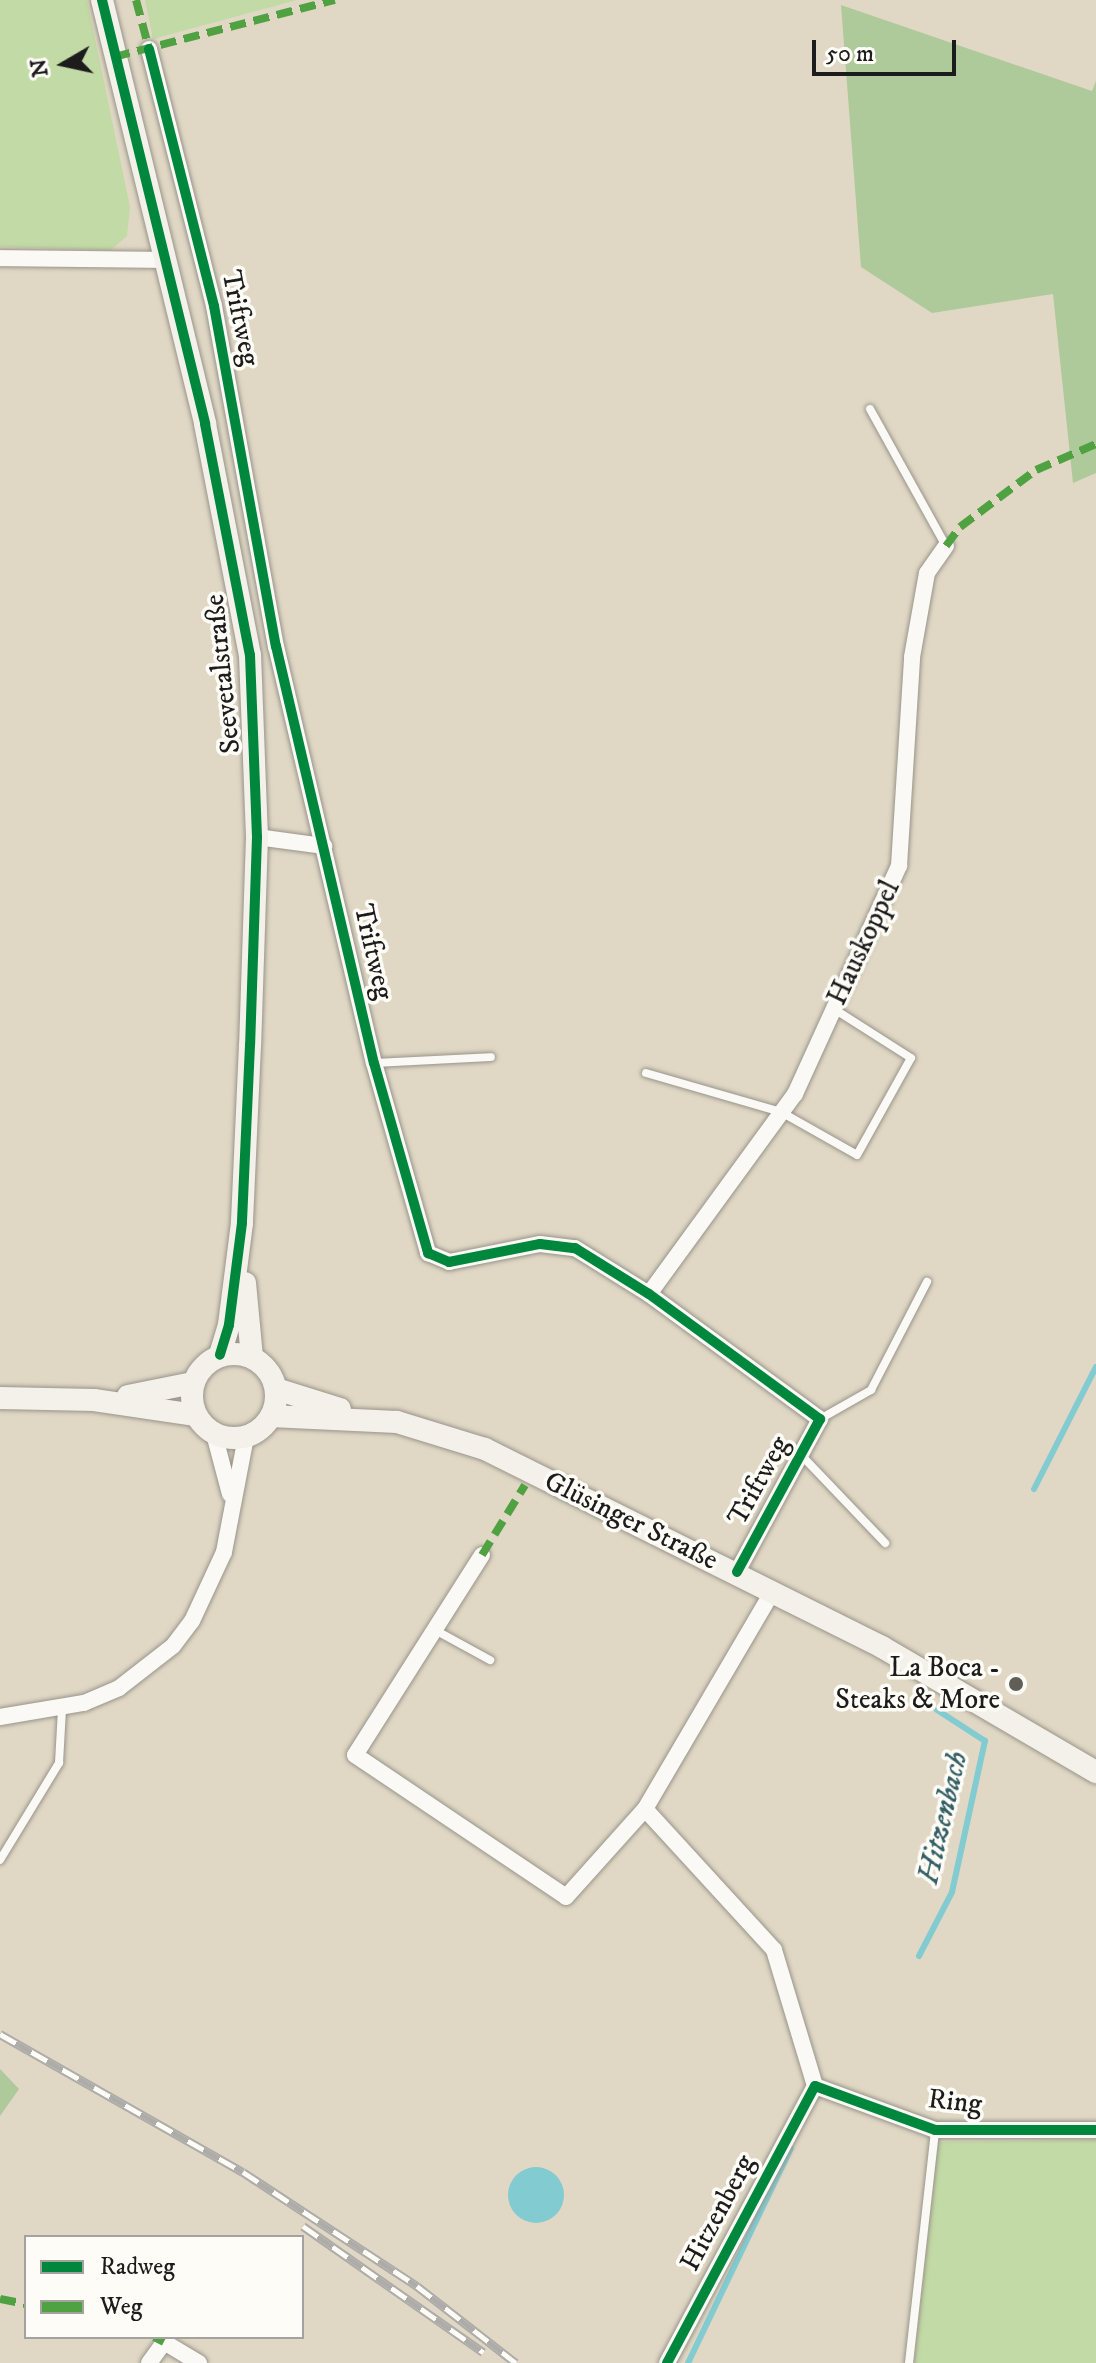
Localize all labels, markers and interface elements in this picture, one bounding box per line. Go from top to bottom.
north arrow [24,24,104,104]
scale bar [816,24,960,74]
text: 50 m [826,39,874,69]
text: N [25,57,55,79]
street label: Triftweg [213,267,267,369]
street label: Seevetalstraße [198,593,248,755]
street label: Hauskoppel [821,875,907,1011]
street label: Triftweg [346,901,400,1003]
street label: Triftweg [721,1430,797,1532]
street label: Glüsinger Straße [539,1465,723,1577]
place label: La Boca - Steaks & More [835,1651,1000,1717]
marker: La Boca - Steaks & More [1007,1675,1025,1693]
water label: Hitzenbach [911,1748,977,1888]
street label: Ring [926,2082,984,2122]
street label: Hitzenberg [673,2149,763,2277]
legend [24,2235,304,2339]
text: Radweg [100,2252,175,2282]
text: Weg [100,2292,142,2322]

